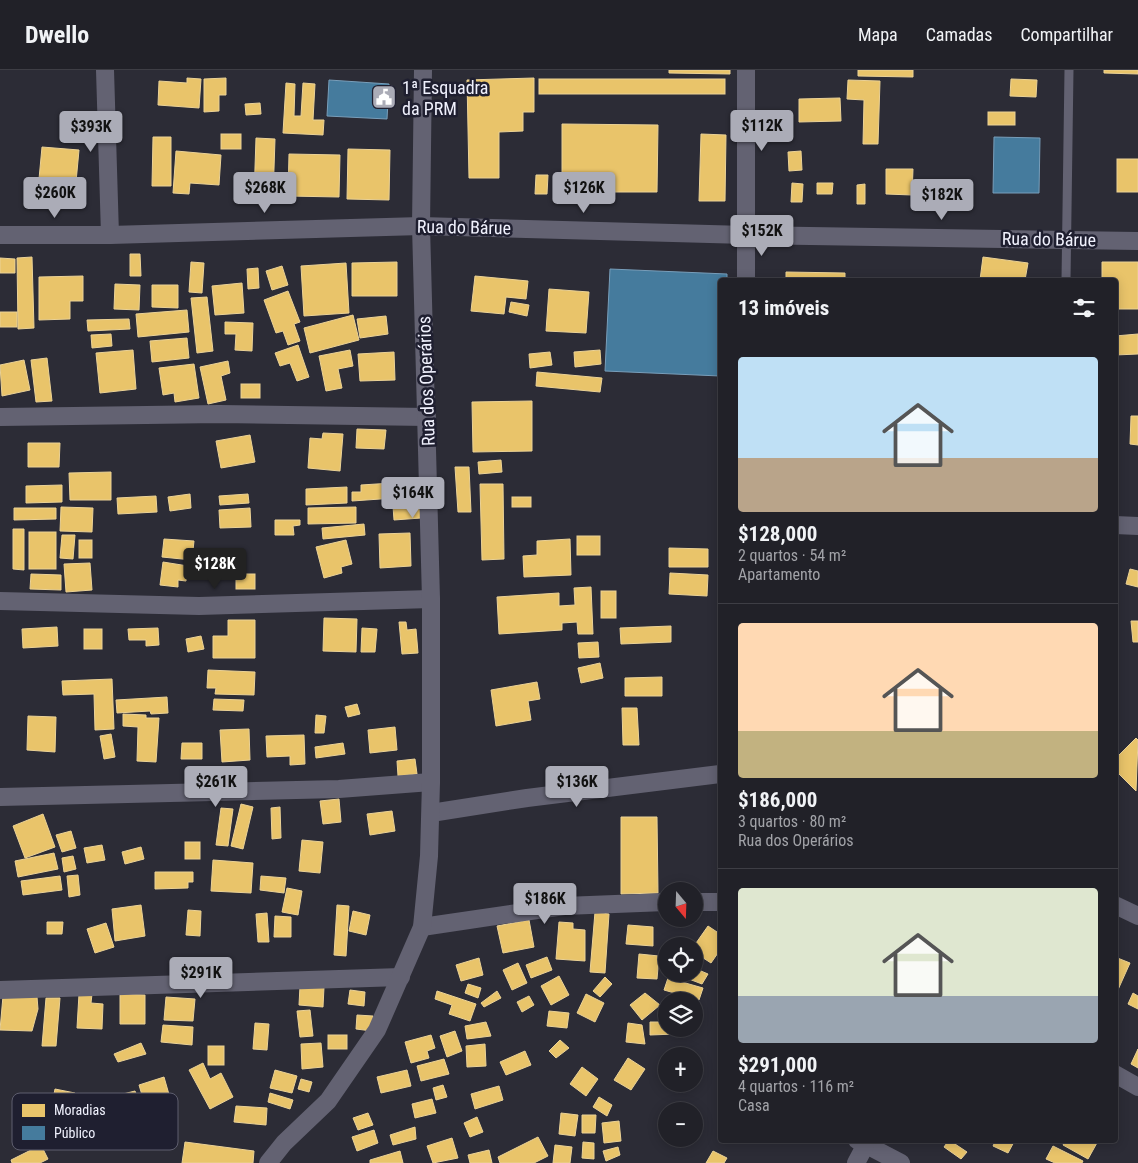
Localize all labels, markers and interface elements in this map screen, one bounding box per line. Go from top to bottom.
text: Dwello [25,21,89,49]
text: Mapa [858,24,898,45]
text: Camadas [926,24,992,45]
text: Compartilhar [1020,24,1113,45]
place label: 1ª Esquadra da PRM [402,77,488,119]
public building icon: 1ª Esquadra da PRM [371,84,397,110]
pin: $112K [727,109,797,152]
pin: $393K [56,111,126,153]
text: $112K [741,116,783,135]
text: $393K [70,117,112,136]
pin: $268K [230,172,300,214]
pin: $126K [549,172,619,214]
pin: $260K [20,176,90,219]
text: $268K [244,178,286,197]
text: $126K [563,178,605,197]
pin: $182K [907,178,977,221]
text: $260K [34,183,76,202]
text: $182K [921,185,963,204]
pin: $152K [727,214,797,257]
street label: Rua do Bárue [417,216,511,238]
text: $152K [741,221,783,240]
street label: Rua do Bárue [1002,228,1096,250]
icon: filters [1070,294,1098,322]
text: 13 imóveis [738,296,829,320]
street label: Rua dos Operários [413,316,439,446]
icon: home [873,390,963,480]
pin: $164K [378,476,448,519]
text: $164K [392,483,434,502]
text: $128,000 [738,522,817,546]
text: 2 quartos · 54 m² [738,546,846,565]
pin: $128K [180,548,250,590]
text: $128K [194,554,236,573]
text: Apartamento [738,565,820,584]
icon: home [873,655,963,745]
pin: $261K [181,766,251,808]
pin: $136K [542,766,612,808]
text: $261K [195,772,237,791]
text: $136K [556,772,598,791]
text: $186,000 [738,788,817,812]
text: 3 quartos · 80 m² [738,812,846,831]
text: Rua dos Operários [738,831,854,850]
pin: $186K [510,882,580,925]
north arrow [658,882,702,928]
map controls [658,882,703,1147]
text: $186K [524,889,566,908]
icon: home [873,920,963,1010]
button: locate [658,937,703,982]
pin: $291K [166,956,236,999]
text: $291K [180,963,222,982]
button: layers [658,992,703,1037]
button: + [658,1047,703,1092]
text: $291,000 [738,1053,817,1077]
text: 4 quartos · 116 m² [738,1077,854,1096]
legend [12,1093,178,1150]
text: Casa [738,1096,770,1115]
text: Moradias [54,1102,106,1118]
button: − [658,1102,703,1147]
text: Público [54,1125,95,1141]

